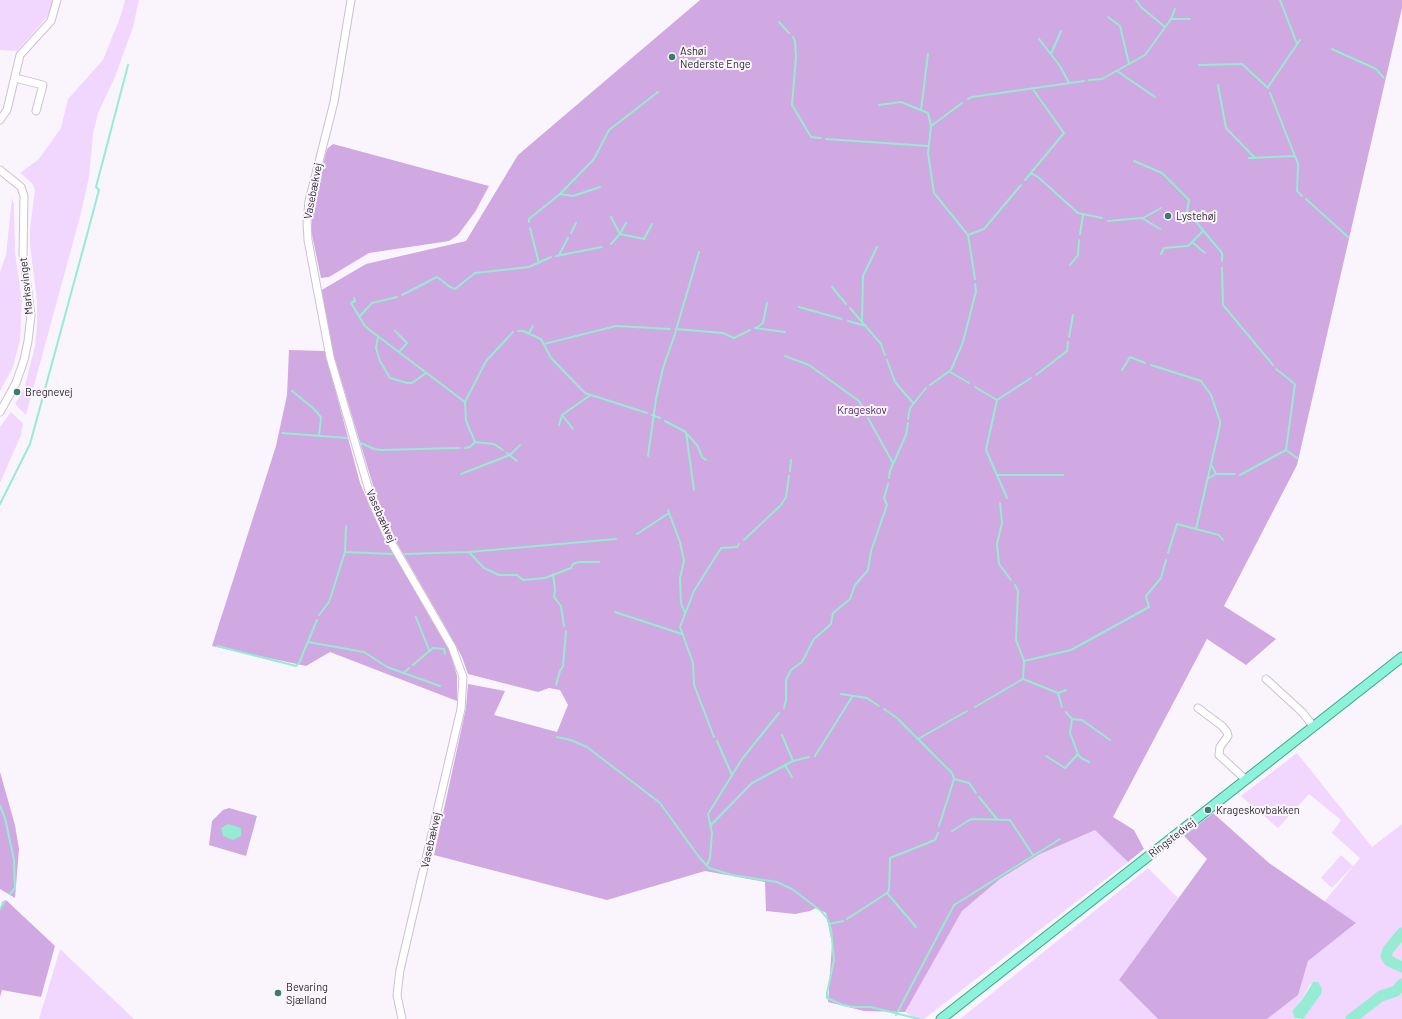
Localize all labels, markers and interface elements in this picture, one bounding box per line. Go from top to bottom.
place label: Ashøi Nederste Enge [680,44,751,70]
marker: Ashøi Nederste Enge [667,52,677,62]
street label: Vasebækvej [301,162,325,220]
place label: Lystehøj [1176,209,1216,223]
marker: Lystehøj [1163,211,1173,221]
street label: Marksvinget [16,257,36,315]
place label: Bregnevej [25,385,73,399]
marker: Bregnevej [12,387,22,397]
park label: Krageskov [837,403,887,417]
street label: Vasebækvej [363,487,399,545]
place label: Krageskovbakken [1216,803,1300,817]
marker: Krageskovbakken [1203,805,1213,815]
street label: Vasebækvej [418,811,444,869]
street label: Ringstedvej [1146,816,1198,860]
place label: Bevaring Sjælland [286,980,328,1006]
marker: Bevaring Sjælland [273,988,283,998]

